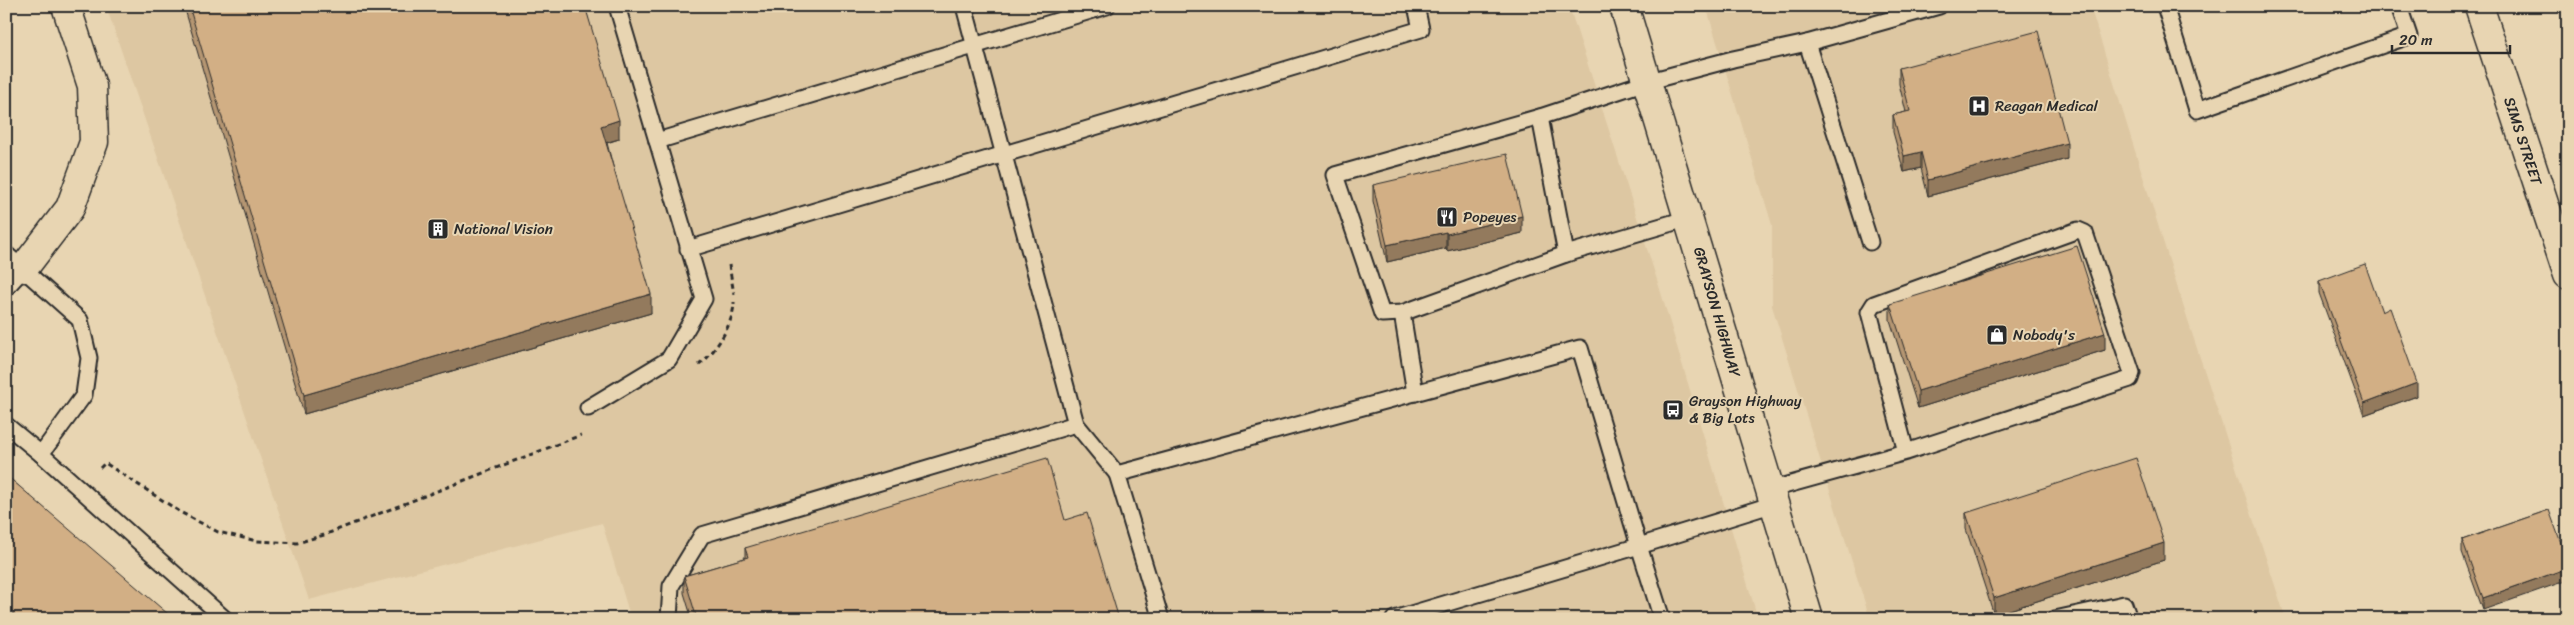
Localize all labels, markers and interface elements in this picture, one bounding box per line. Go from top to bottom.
scale bar [2392,22,2509,54]
text: 20 m [2399,27,2433,53]
place label: Reagan Medical [1995,93,2098,119]
hospital icon: Reagan Medical [1967,94,1991,118]
street label: SIMS STREET [2497,94,2550,190]
place label: Popeyes [1463,204,1517,230]
restaurant icon: Popeyes [1435,205,1459,229]
place label: National Vision [454,216,553,242]
building icon: National Vision [426,217,450,241]
street label: GRAYSON HIGHWAY [1686,244,1748,382]
place label: Nobody's [2013,322,2075,348]
shop icon: Nobody's [1985,323,2009,347]
place label: Grayson Highway & Big Lots [1689,388,1802,431]
bus stop icon: Grayson Highway & Big Lots [1661,398,1685,422]

